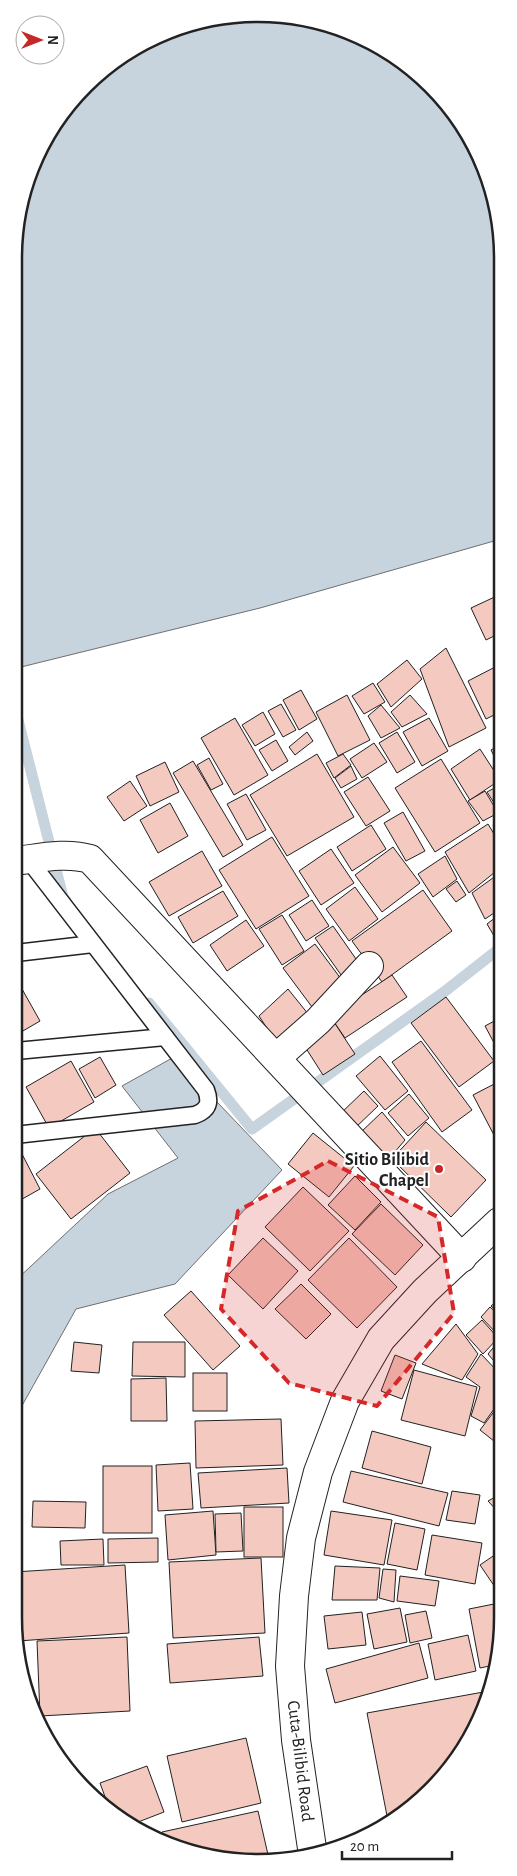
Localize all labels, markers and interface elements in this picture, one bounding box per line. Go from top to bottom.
north arrow [15,15,65,65]
text: N [45,35,59,45]
place label: Sitio Bilibid Chapel [345,1151,430,1190]
marker: Sitio Bilibid Chapel [433,1163,445,1175]
street label: Cuta-Bilibid Road [284,1700,316,1823]
scale bar [342,1828,452,1860]
text: 20 m [350,1839,379,1854]

